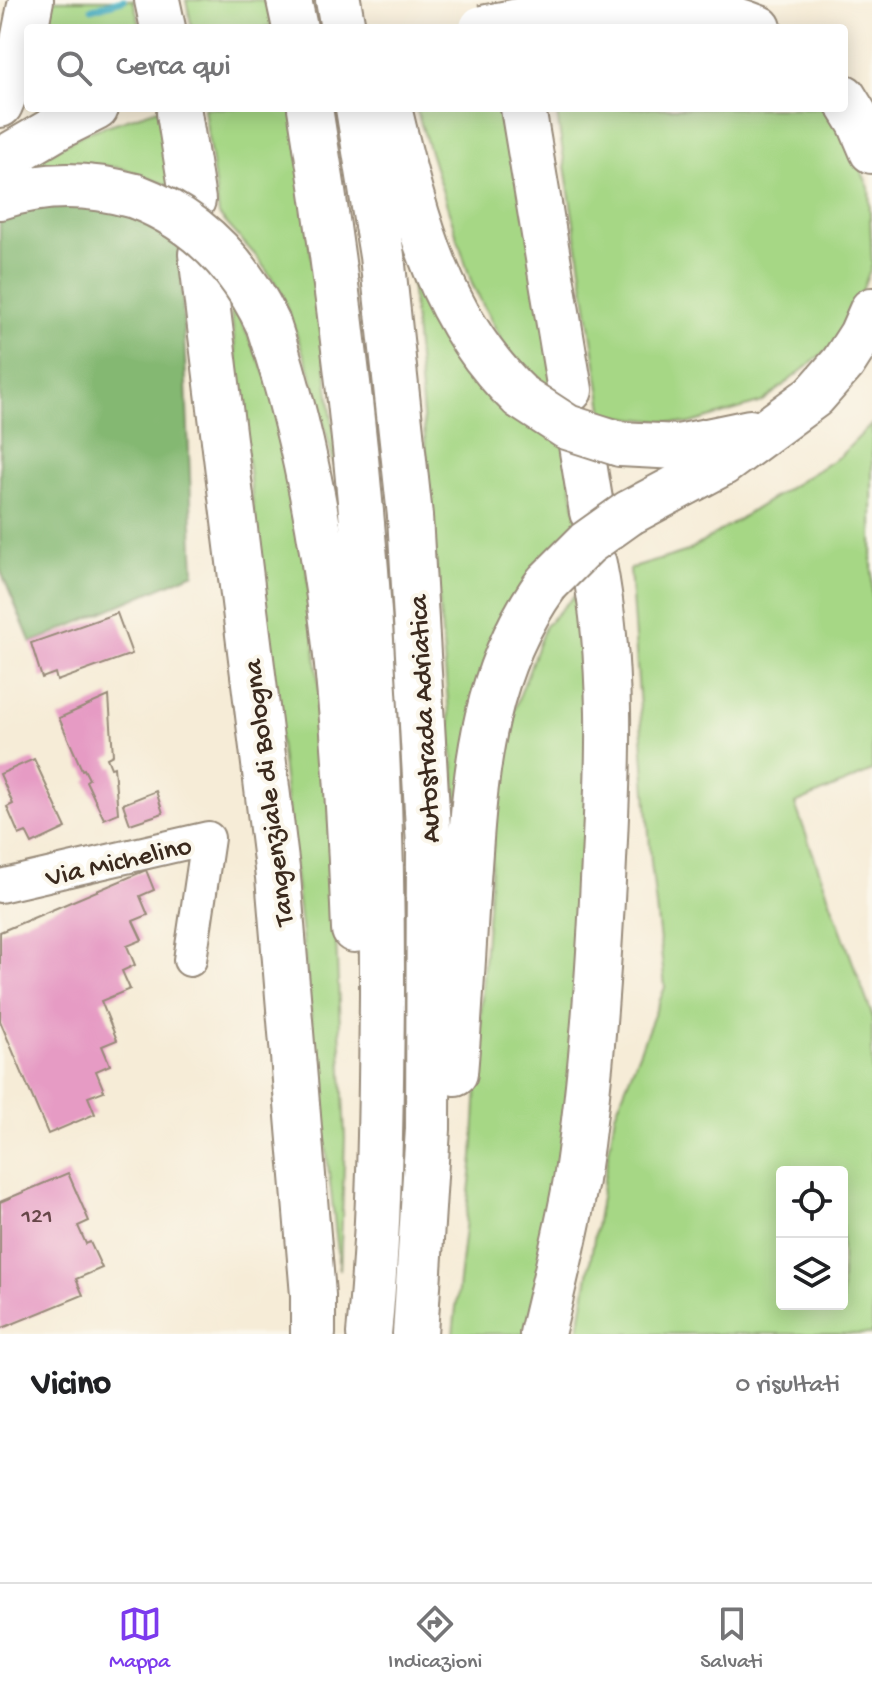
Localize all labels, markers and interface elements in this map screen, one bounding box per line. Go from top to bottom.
search box [24,24,848,112]
icon: search [52,46,96,90]
text: Cerca qui [116,51,231,86]
street label: Autostrada Adriatica [403,592,449,844]
street label: Tangenziale di Bologna [238,656,303,929]
street label: Via Michelino [42,831,195,896]
map controls [776,1166,848,1310]
button: locate [776,1166,848,1238]
house number: 121 [20,1203,53,1232]
button: layers [776,1238,848,1310]
text: Vicino [32,1366,111,1406]
text: 0 risultati [735,1371,840,1402]
tab: Mappa [109,1602,170,1676]
tab: Indicazioni [388,1602,482,1676]
tab: Salvati [700,1602,763,1676]

